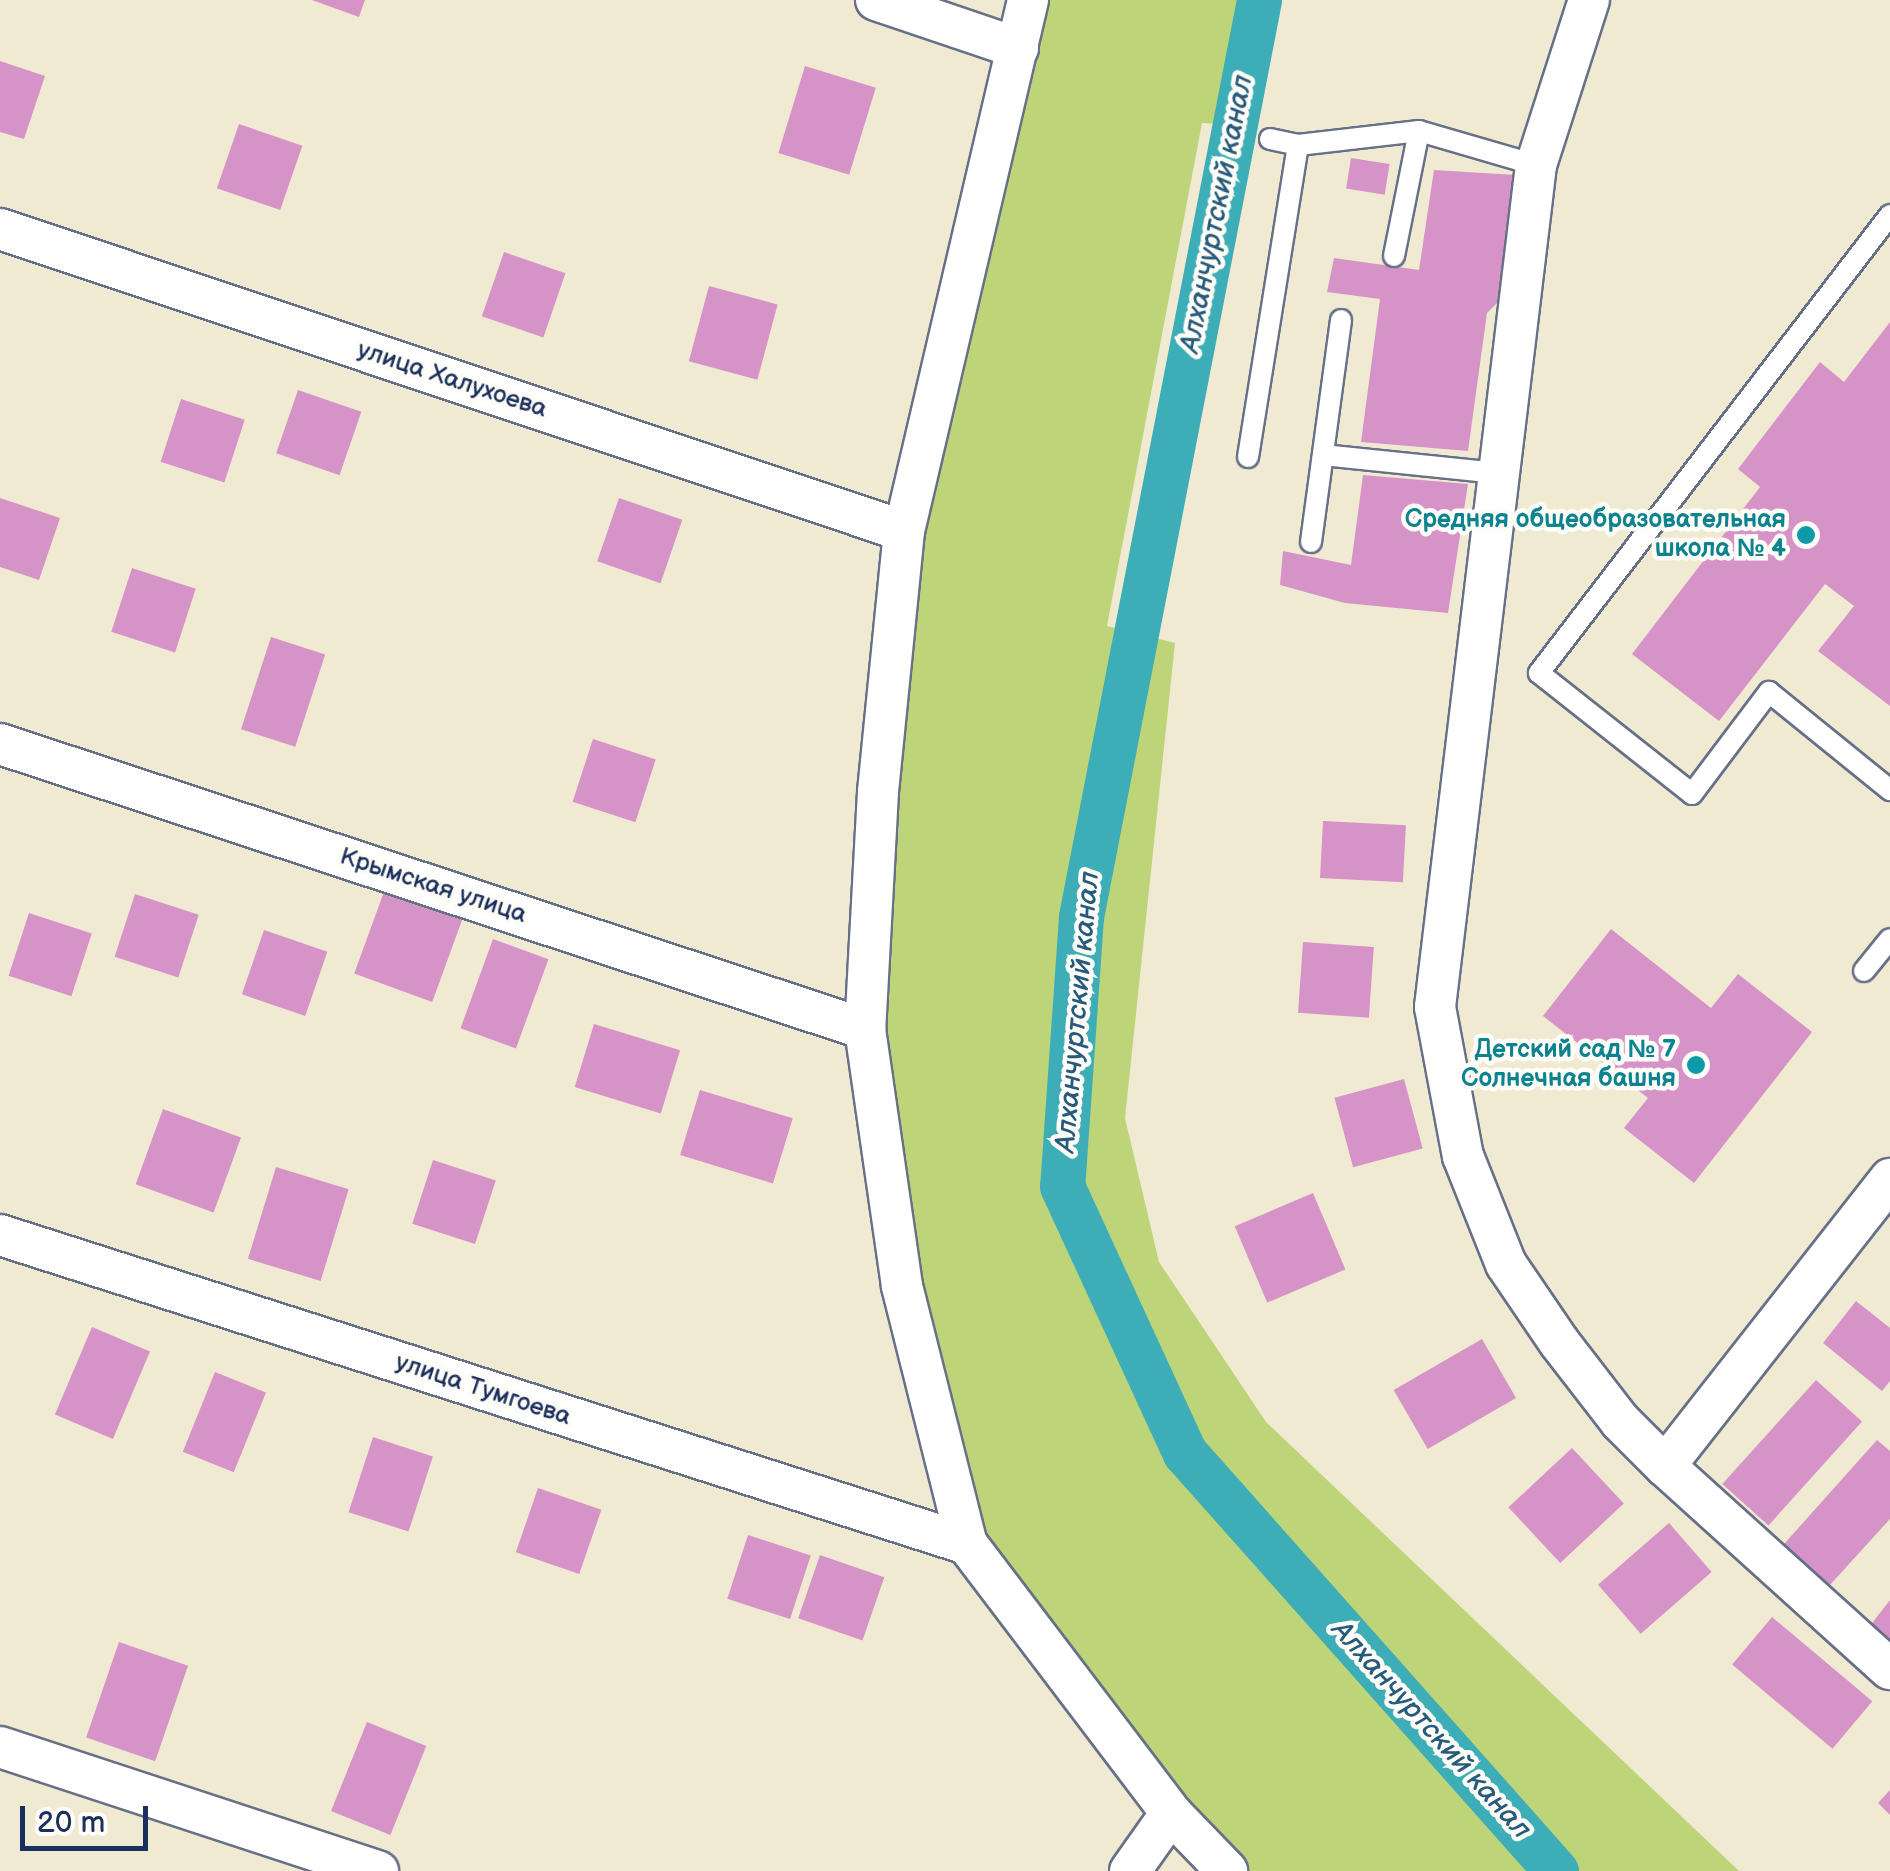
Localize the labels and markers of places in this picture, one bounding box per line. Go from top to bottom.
place label: Средняя общеобразовательная школа № 4 [1405,506,1786,565]
marker: Средняя общеобразовательная школа № 4 [1795,524,1817,546]
place label: Детский сад № 7 Солнечная башня [1461,1036,1676,1095]
marker: Детский сад № 7 Солнечная башня [1685,1054,1707,1076]

